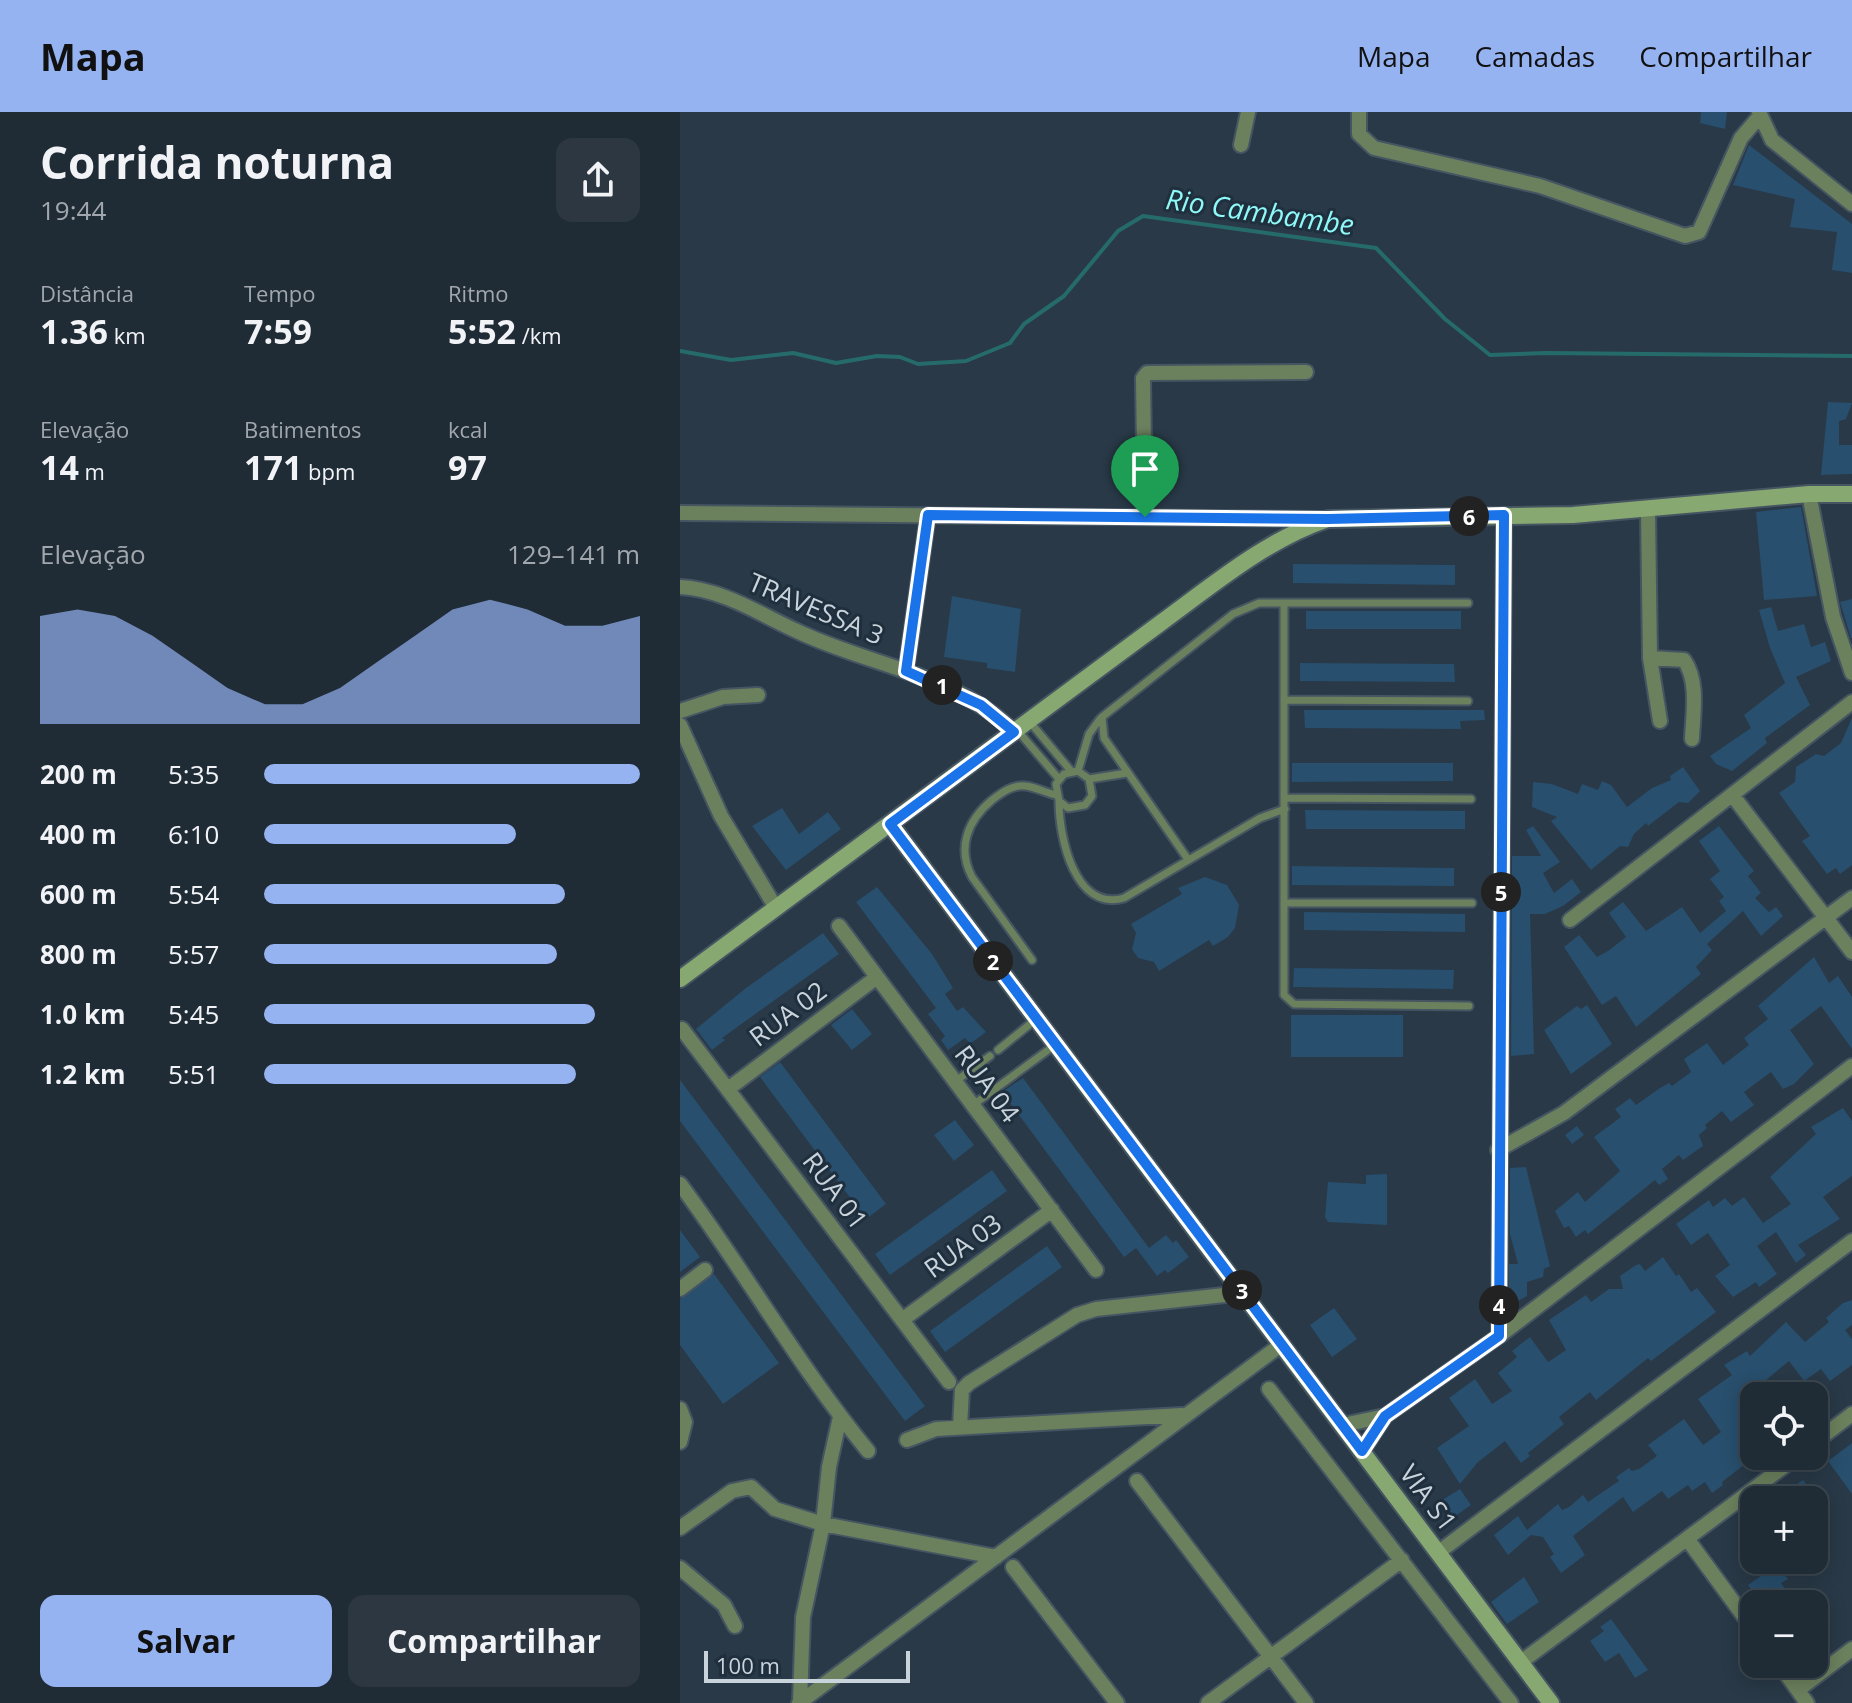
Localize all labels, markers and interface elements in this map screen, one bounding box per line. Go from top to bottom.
text: Mapa [40,30,146,82]
text: Mapa [1357,37,1430,75]
text: Camadas [1474,37,1595,75]
text: Compartilhar [1639,37,1812,75]
text: Corrida noturna [40,132,394,192]
button: share [556,138,640,222]
water label: Rio Cambambe [1164,179,1357,243]
text: 19:44 [40,192,106,228]
text: Distância [40,278,134,308]
text: Tempo [244,278,316,308]
text: Ritmo [448,278,509,308]
text: 1.36 [40,308,108,354]
text: 7:59 [244,308,312,354]
text: 5:52 [448,308,516,354]
text: km [108,320,146,350]
text: /km [516,320,562,350]
text: Elevação [40,414,129,444]
text: Batimentos [244,414,362,444]
text: kcal [448,414,488,444]
pin [1111,435,1179,517]
text: 14 [40,444,79,490]
text: 171 [244,444,302,490]
text: 97 [448,444,487,490]
icon: arrive [1123,447,1167,491]
text: m [79,456,105,486]
text: bpm [302,456,355,486]
pin: 6 [1449,496,1489,536]
text: 6 [1463,501,1475,531]
text: Elevação [40,536,146,572]
text: 129–141 m [507,536,640,572]
street label: TRAVESSA 3 [743,564,889,653]
pin: 1 [922,665,962,705]
text: 1 [936,670,948,700]
text: 200 m [40,756,117,792]
text: 5:35 [168,756,219,792]
text: 400 m [40,816,117,852]
text: 6:10 [168,816,219,852]
pin: 5 [1481,872,1521,912]
text: 600 m [40,876,117,912]
text: 5:54 [168,876,219,912]
text: 5 [1495,877,1507,907]
text: 800 m [40,936,117,972]
text: 5:57 [168,936,219,972]
pin: 2 [973,941,1013,981]
text: 2 [987,946,999,976]
street label: RUA 02 [741,972,833,1054]
text: 1.0 km [40,996,126,1032]
text: 5:45 [168,996,219,1032]
street label: RUA 04 [947,1037,1029,1129]
text: 1.2 km [40,1056,126,1092]
text: 5:51 [168,1056,219,1092]
street label: RUA 01 [795,1144,877,1236]
street label: RUA 03 [916,1205,1009,1286]
pin: 3 [1222,1270,1262,1310]
text: 3 [1236,1275,1248,1305]
pin: 4 [1479,1285,1519,1325]
text: 4 [1493,1290,1505,1320]
map controls [1740,1382,1828,1678]
button: locate [1740,1382,1828,1470]
street label: VIA S1 [1392,1457,1466,1538]
button: + [1740,1486,1828,1574]
button: − [1740,1590,1828,1678]
button: Salvar [40,1595,332,1687]
button: Compartilhar [348,1595,640,1687]
scale bar [704,1647,910,1683]
text: 100 m [716,1650,780,1680]

